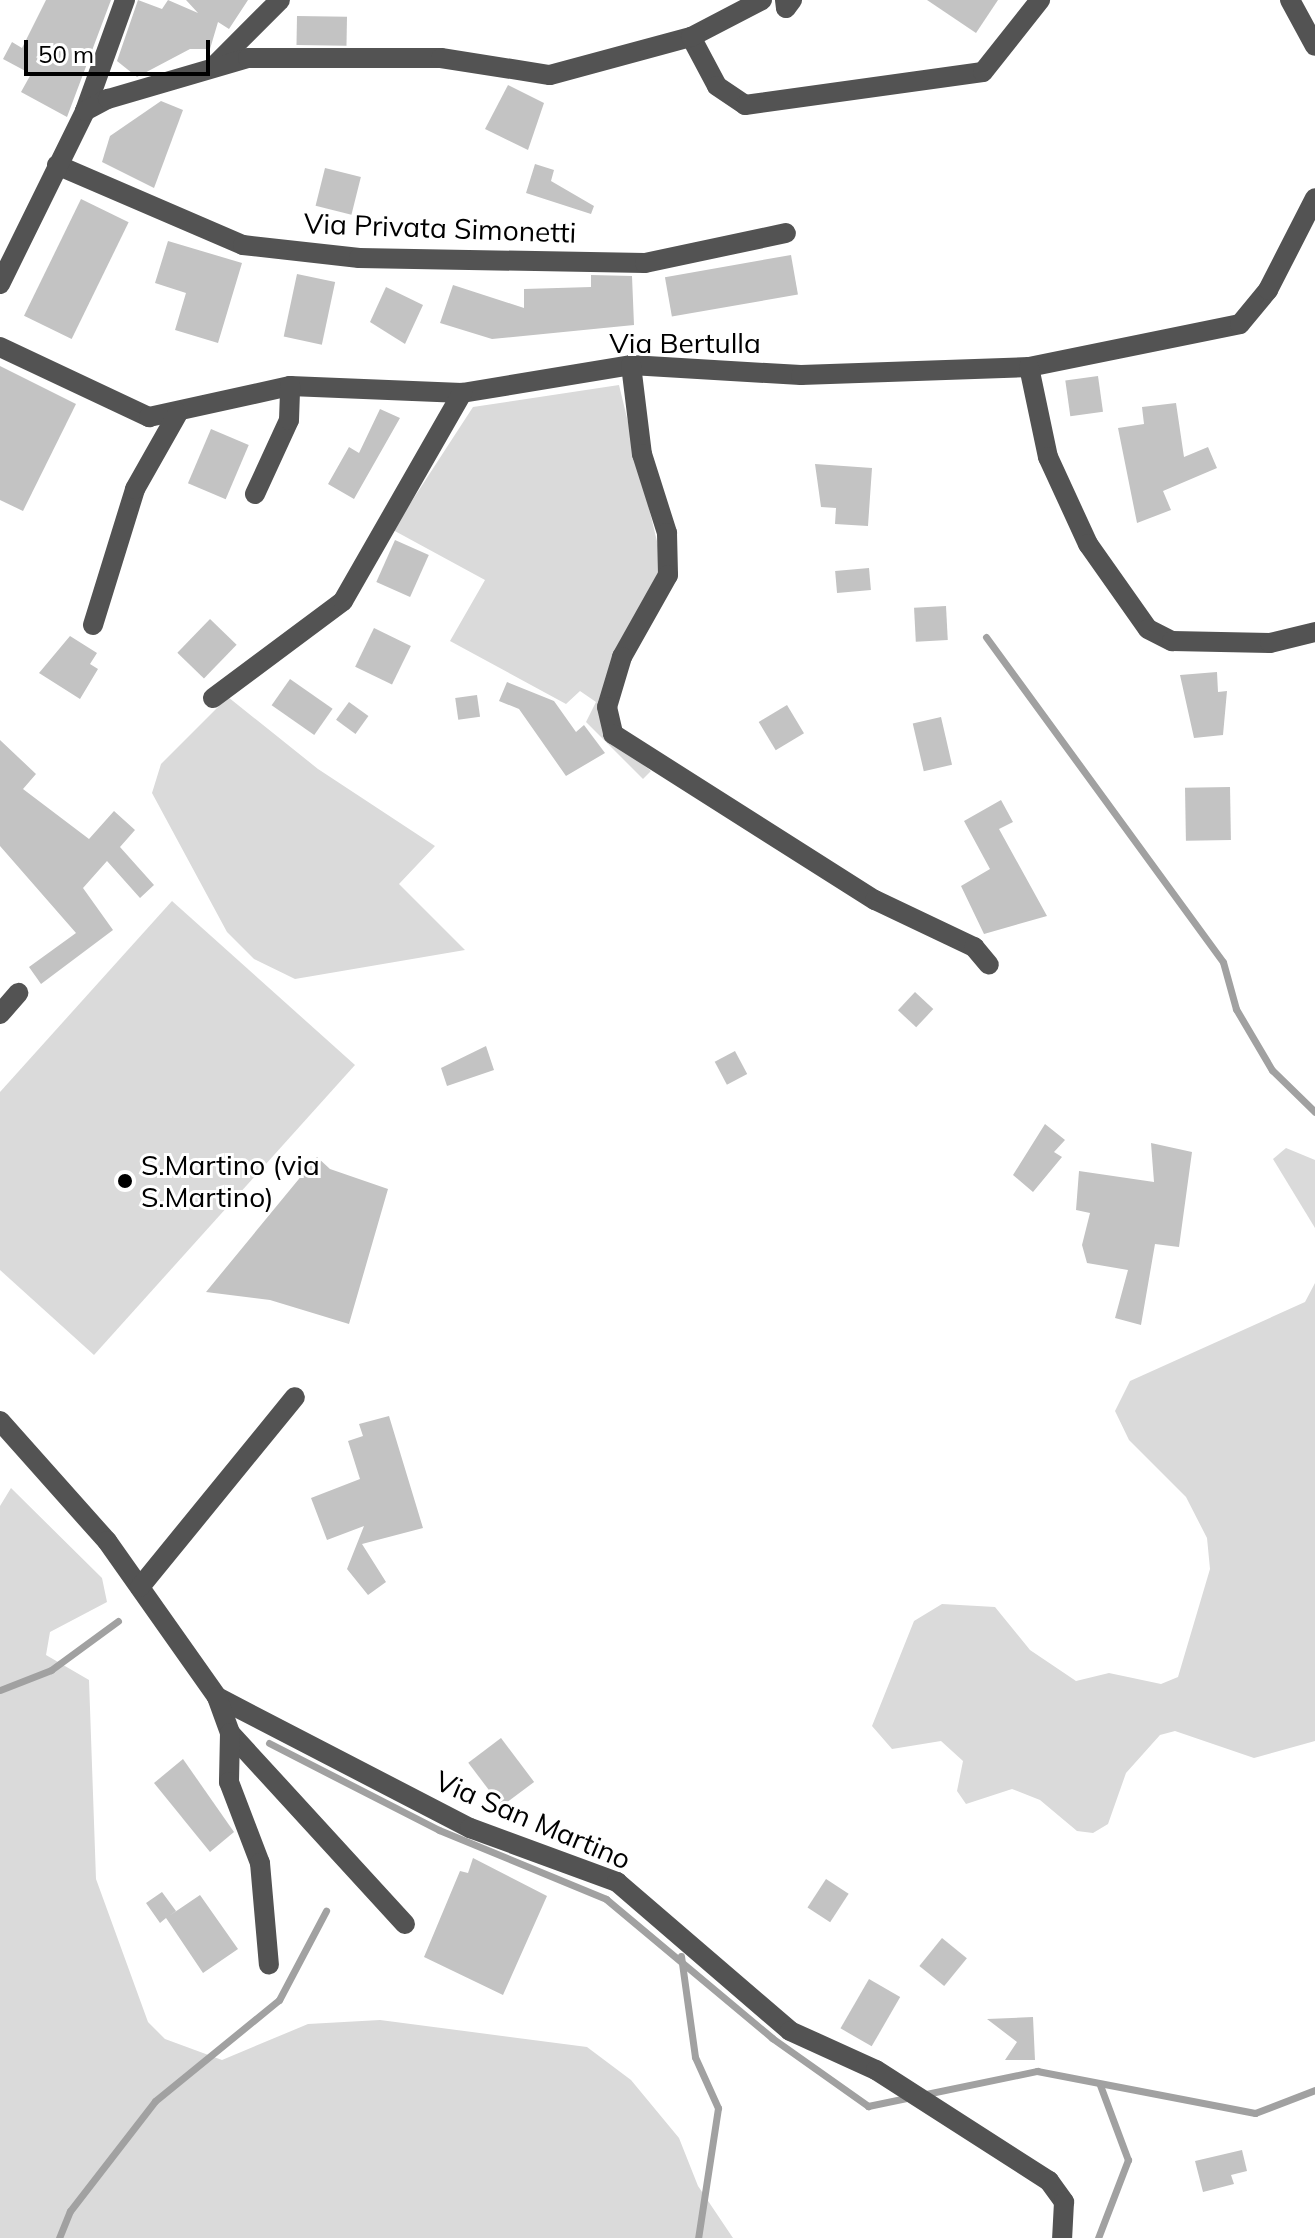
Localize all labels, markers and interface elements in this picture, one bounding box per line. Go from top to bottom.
scale bar [28,24,214,74]
text: 50 m [38,39,94,69]
street label: Via Privata Simonetti [303,206,577,250]
street label: Via Bertulla [609,326,761,360]
place label: S.Martino (via S.Martino) [141,1148,320,1214]
marker: S.Martino (via S.Martino) [116,1172,134,1190]
street label: Via San Martino [430,1764,636,1876]

